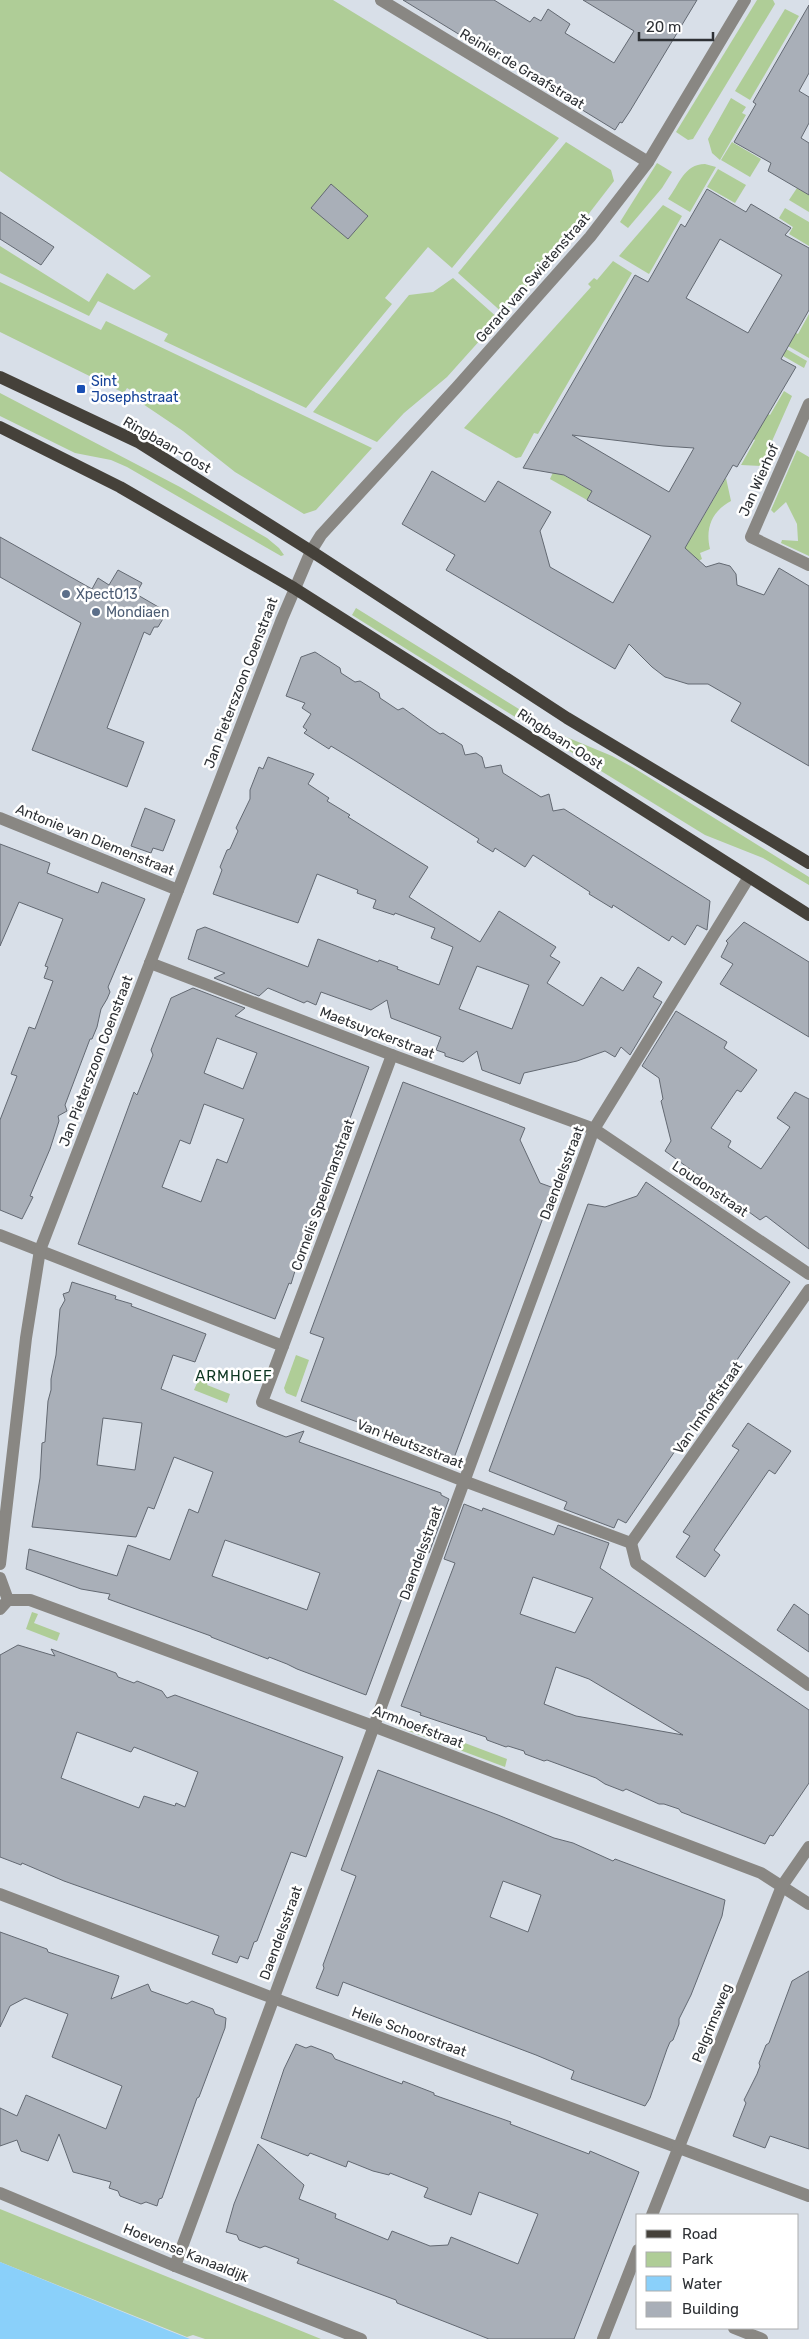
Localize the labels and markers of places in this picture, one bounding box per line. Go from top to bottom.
place label: Sint Josephstraat [91,373,179,406]
marker: Sint Josephstraat [75,383,87,395]
place label: Xpect013 [76,586,138,603]
marker: Xpect013 [60,588,72,600]
place label: Mondiaen [106,604,169,621]
marker: Mondiaen [90,606,102,618]

